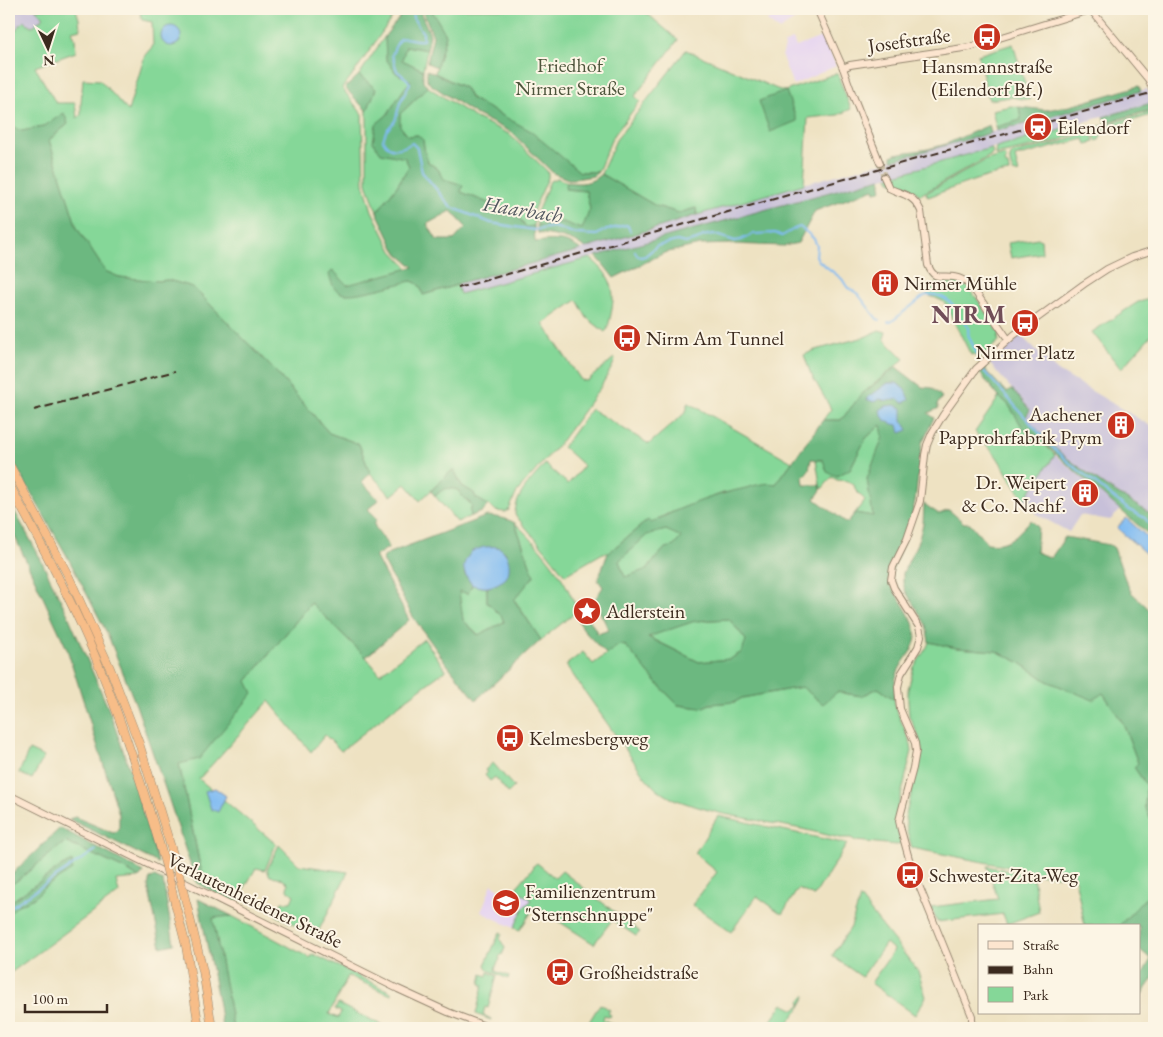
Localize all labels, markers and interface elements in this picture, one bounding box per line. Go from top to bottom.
street label: Josefstraße [864,21,952,59]
north arrow [22,22,72,72]
bus stop icon: Hansmannstraße (Eilendorf Bf.) [972,22,1002,52]
text: N [42,52,55,70]
park label: Friedhof Nirmer Straße [515,52,625,101]
place label: Hansmannstraße (Eilendorf Bf.) [921,53,1053,102]
station icon: Eilendorf [1023,112,1053,142]
place label: Eilendorf [1057,114,1132,140]
water label: Haarbach [480,189,565,229]
building icon: Nirmer Mühle [870,268,900,298]
place label: Nirmer Mühle [904,270,1017,296]
district label: NIRM [931,298,1007,330]
bus stop icon: Nirmer Platz [1010,308,1040,338]
bus stop icon: Nirm Am Tunnel [612,323,642,353]
place label: Nirm Am Tunnel [646,325,784,351]
place label: Nirmer Platz [975,339,1075,365]
place label: Aachener Papprohrfabrik Prym [939,401,1102,450]
building icon: Aachener Papprohrfabrik Prym [1106,410,1136,440]
place label: Dr. Weipert & Co. Nachf. [961,469,1067,518]
building icon: Dr. Weipert & Co. Nachf. [1070,478,1100,508]
place icon: Adlerstein [572,596,602,626]
place label: Adlerstein [605,598,686,624]
bus stop icon: Kelmesbergweg [495,723,525,753]
place label: Kelmesbergweg [529,725,649,751]
street label: Verlautenheidener Straße [163,846,347,954]
bus stop icon: Schwester-Zita-Weg [895,860,925,890]
place label: Schwester-Zita-Weg [929,862,1078,888]
place label: Familienzentrum "Sternschnuppe" [525,878,657,927]
school or university icon: Familienzentrum "Sternschnuppe" [491,888,521,918]
legend [978,924,1140,1014]
text: Straße [1023,935,1059,954]
bus stop icon: Großheidstraße [545,957,575,987]
place label: Großheidstraße [579,959,699,985]
text: Bahn [1023,959,1054,978]
scale bar [25,982,108,1014]
text: Park [1023,985,1050,1004]
text: 100 m [32,989,69,1008]

